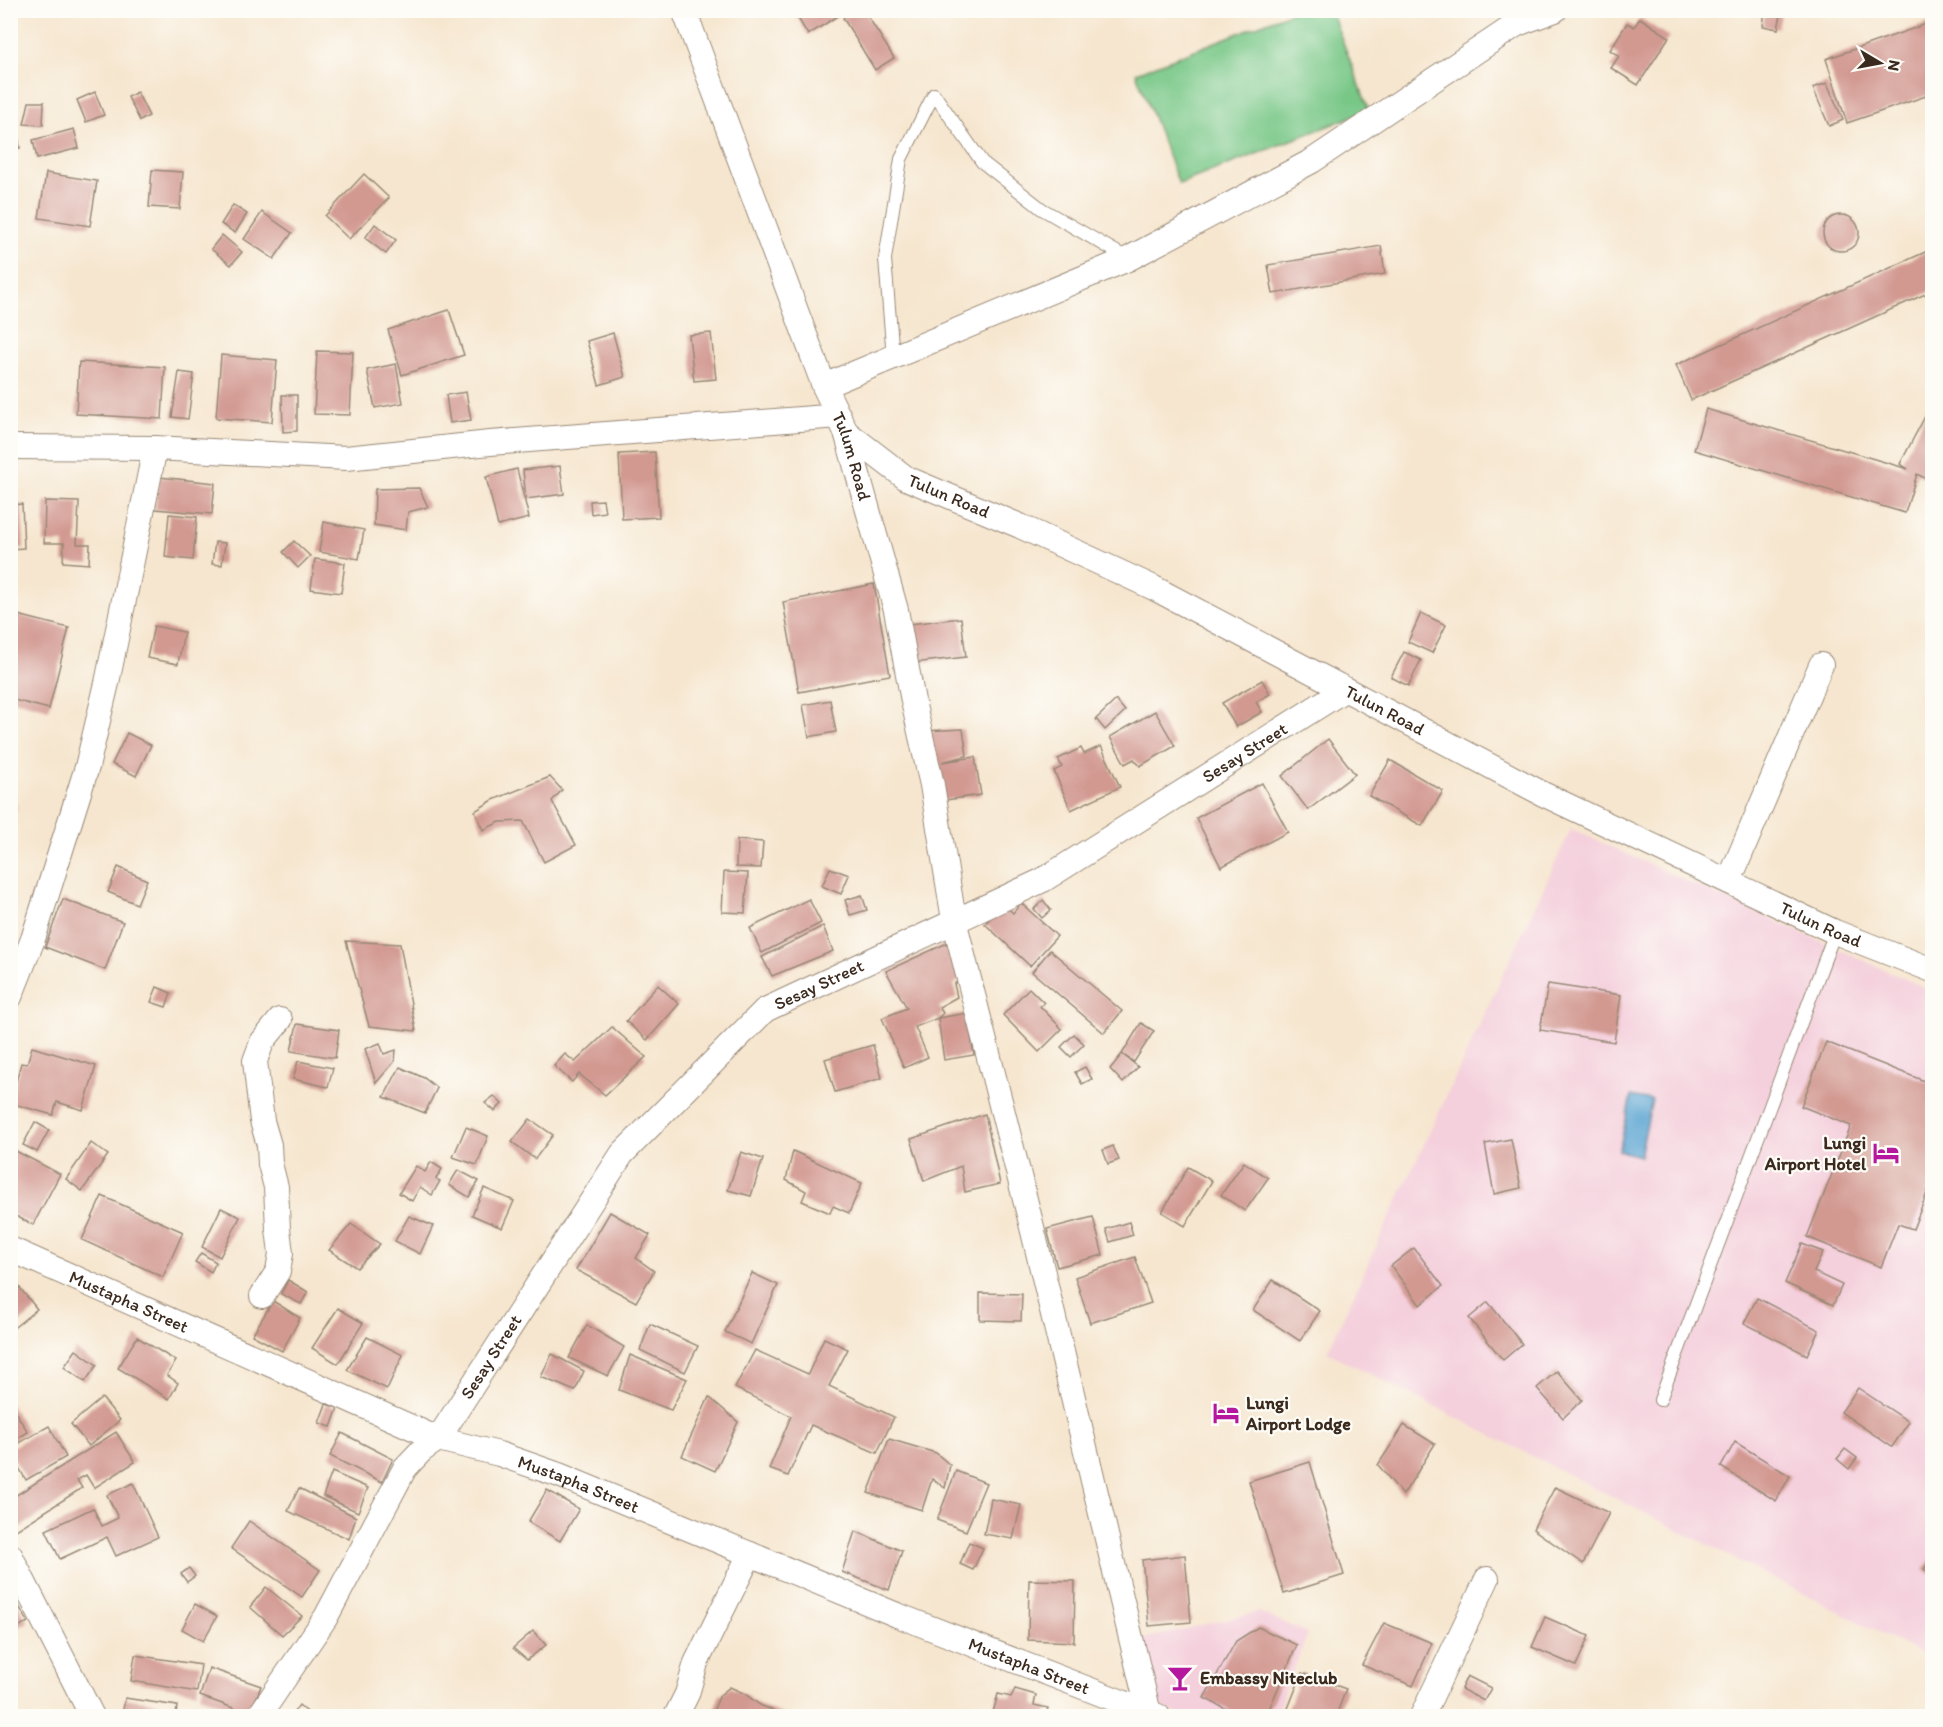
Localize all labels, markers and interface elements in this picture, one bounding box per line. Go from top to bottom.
north arrow [1850,33,1910,93]
text: N [1884,59,1905,72]
street label: Tulum Road [827,408,876,503]
street label: Tulun Road [904,469,993,523]
street label: Tulun Road [1341,680,1428,740]
street label: Sesay Street [1198,718,1292,788]
street label: Tulun Road [1776,897,1865,952]
street label: Sesay Street [771,954,867,1015]
place label: Lungi Airport Hotel [1764,1132,1867,1175]
hotel icon: Lungi Airport Hotel [1871,1138,1901,1168]
street label: Mustapha Street [66,1266,192,1338]
street label: Sesay Street [456,1310,526,1403]
place label: Lungi Airport Lodge [1245,1392,1351,1435]
hotel icon: Lungi Airport Lodge [1211,1398,1241,1428]
street label: Mustapha Street [515,1450,642,1518]
street label: Mustapha Street [965,1633,1093,1700]
bar icon: Embassy Niteclub [1165,1663,1195,1693]
place label: Embassy Niteclub [1200,1667,1338,1689]

